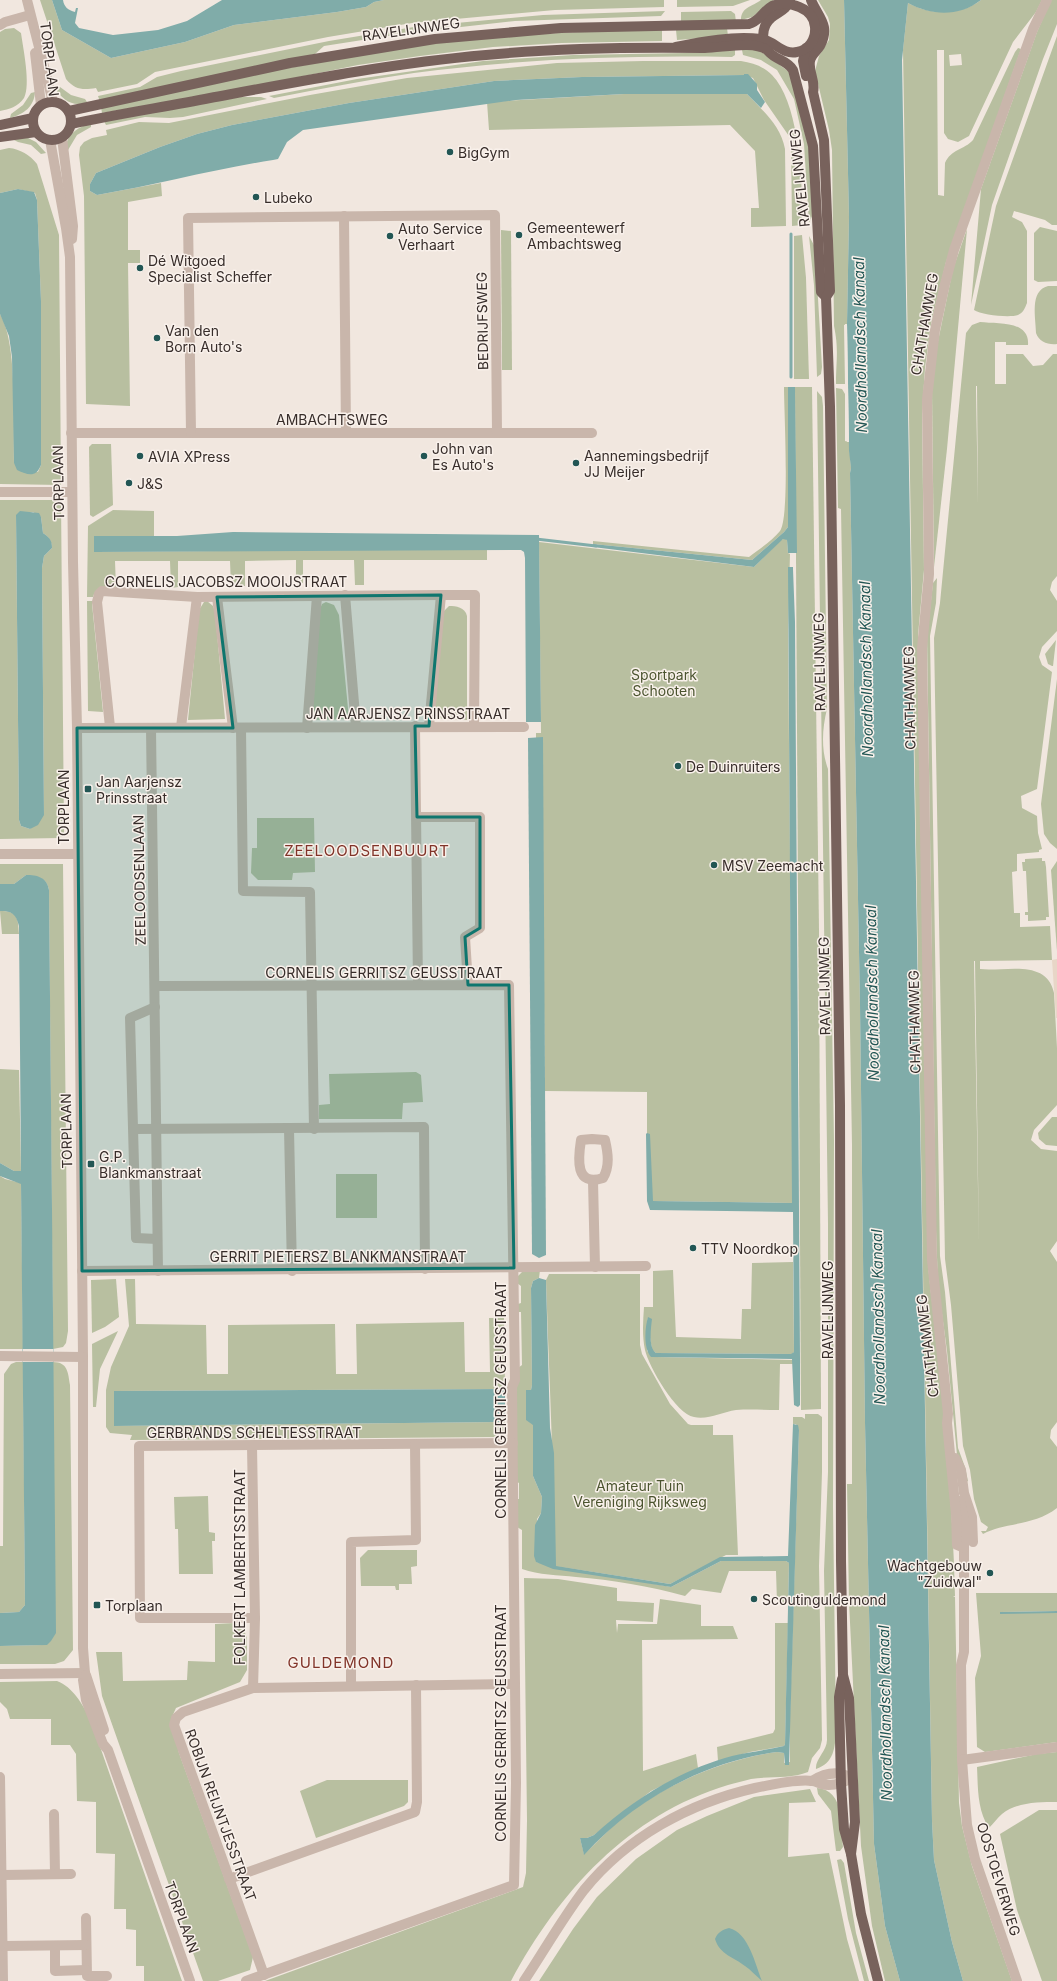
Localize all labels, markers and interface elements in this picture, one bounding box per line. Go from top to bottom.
street label: RAVELIJNWEG [361,14,461,44]
street label: TORPLAAN [37,21,63,97]
street label: RAVELIJNWEG [785,128,813,228]
place label: BigGym [458,144,510,161]
marker: BigGym [445,147,455,157]
place label: Lubeko [264,189,313,206]
marker: Lubeko [251,192,261,202]
place label: Gemeentewerf Ambachtsweg [527,219,625,252]
place label: Auto Service Verhaart [398,220,483,253]
marker: Gemeentewerf Ambachtsweg [514,230,524,240]
marker: Auto Service Verhaart [385,231,395,241]
place label: Dé Witgoed Specialist Scheffer [148,252,272,285]
water label: Noordhollandsch Kanaal [849,257,871,433]
marker: Dé Witgoed Specialist Scheffer [135,263,145,273]
street label: BEDRIJFSWEG [473,272,491,370]
street label: CHATHAMWEG [907,272,941,376]
place label: Van den Born Auto's [165,322,242,355]
marker: Van den Born Auto's [152,333,162,343]
street label: AMBACHTSWEG [276,411,388,428]
place label: John van Es Auto's [432,440,494,473]
street label: TORPLAAN [49,445,67,521]
place label: Aannemingsbedrijf JJ Meijer [584,447,709,480]
place label: AVIA XPress [148,448,230,465]
marker: AVIA XPress [135,451,145,461]
marker: John van Es Auto's [419,451,429,461]
marker: Aannemingsbedrijf JJ Meijer [571,458,581,468]
place label: J&S [137,475,163,492]
marker: J&S [124,478,134,488]
street label: CORNELIS JACOBSZ MOOIJSTRAAT [105,573,347,590]
water label: Noordhollandsch Kanaal [855,581,877,757]
street label: RAVELIJNWEG [810,613,828,711]
street label: CHATHAMWEG [900,646,918,750]
park label: Sportpark Schooten [631,666,697,699]
street label: JAN AARJENSZ PRINSSTRAAT [306,705,510,722]
place label: De Duinruiters [686,758,780,775]
marker: De Duinruiters [673,761,683,771]
street label: TORPLAAN [55,769,72,845]
place label: Jan Aarjensz Prinsstraat [96,773,182,806]
marker: Jan Aarjensz Prinsstraat [83,784,93,794]
street label: ZEELOODSENLAAN [129,815,149,945]
district label: ZEELOODSENBUURT [284,841,450,860]
place label: MSV Zeemacht [722,857,824,874]
marker: MSV Zeemacht [709,860,719,870]
water label: Noordhollandsch Kanaal [861,905,883,1081]
street label: RAVELIJNWEG [815,937,833,1035]
street label: CORNELIS GERRITSZ GEUSSTRAAT [265,964,503,981]
street label: CHATHAMWEG [905,970,923,1074]
street label: TORPLAAN [57,1093,75,1169]
place label: G.P. Blankmanstraat [99,1148,202,1181]
marker: G.P. Blankmanstraat [86,1159,96,1169]
water label: Noordhollandsch Kanaal [867,1229,889,1405]
place label: TTV Noordkop [701,1240,798,1257]
marker: TTV Noordkop [688,1243,698,1253]
street label: GERRIT PIETERSZ BLANKMANSTRAAT [210,1248,466,1265]
street label: RAVELIJNWEG [819,1261,836,1359]
street label: CORNELIS GERRITSZ GEUSSTRAAT [492,1281,509,1519]
street label: CHATHAMWEG [912,1294,942,1398]
street label: GERBRANDS SCHELTESSTRAAT [147,1424,361,1441]
street label: FOLKERT LAMBERTSSTRAAT [231,1469,248,1665]
park label: Amateur Tuin Vereniging Rijksweg [573,1477,707,1510]
place label: Wachtgebouw "Zuidwal" [887,1557,982,1590]
marker: Wachtgebouw "Zuidwal" [985,1568,995,1578]
place label: Scoutinguldemond [762,1591,886,1608]
marker: Scoutinguldemond [749,1594,759,1604]
place label: Torplaan [105,1597,163,1614]
marker: Torplaan [92,1600,102,1610]
street label: CORNELIS GERRITSZ GEUSSTRAAT [492,1604,509,1842]
water label: Noordhollandsch Kanaal [874,1625,896,1801]
district label: GULDEMOND [288,1653,394,1672]
street label: ROBIJN REIJNTJESSTRAAT [182,1726,260,1904]
street label: OOSTOEVERWEG [974,1820,1024,1938]
street label: TORPLAAN [161,1879,203,1955]

